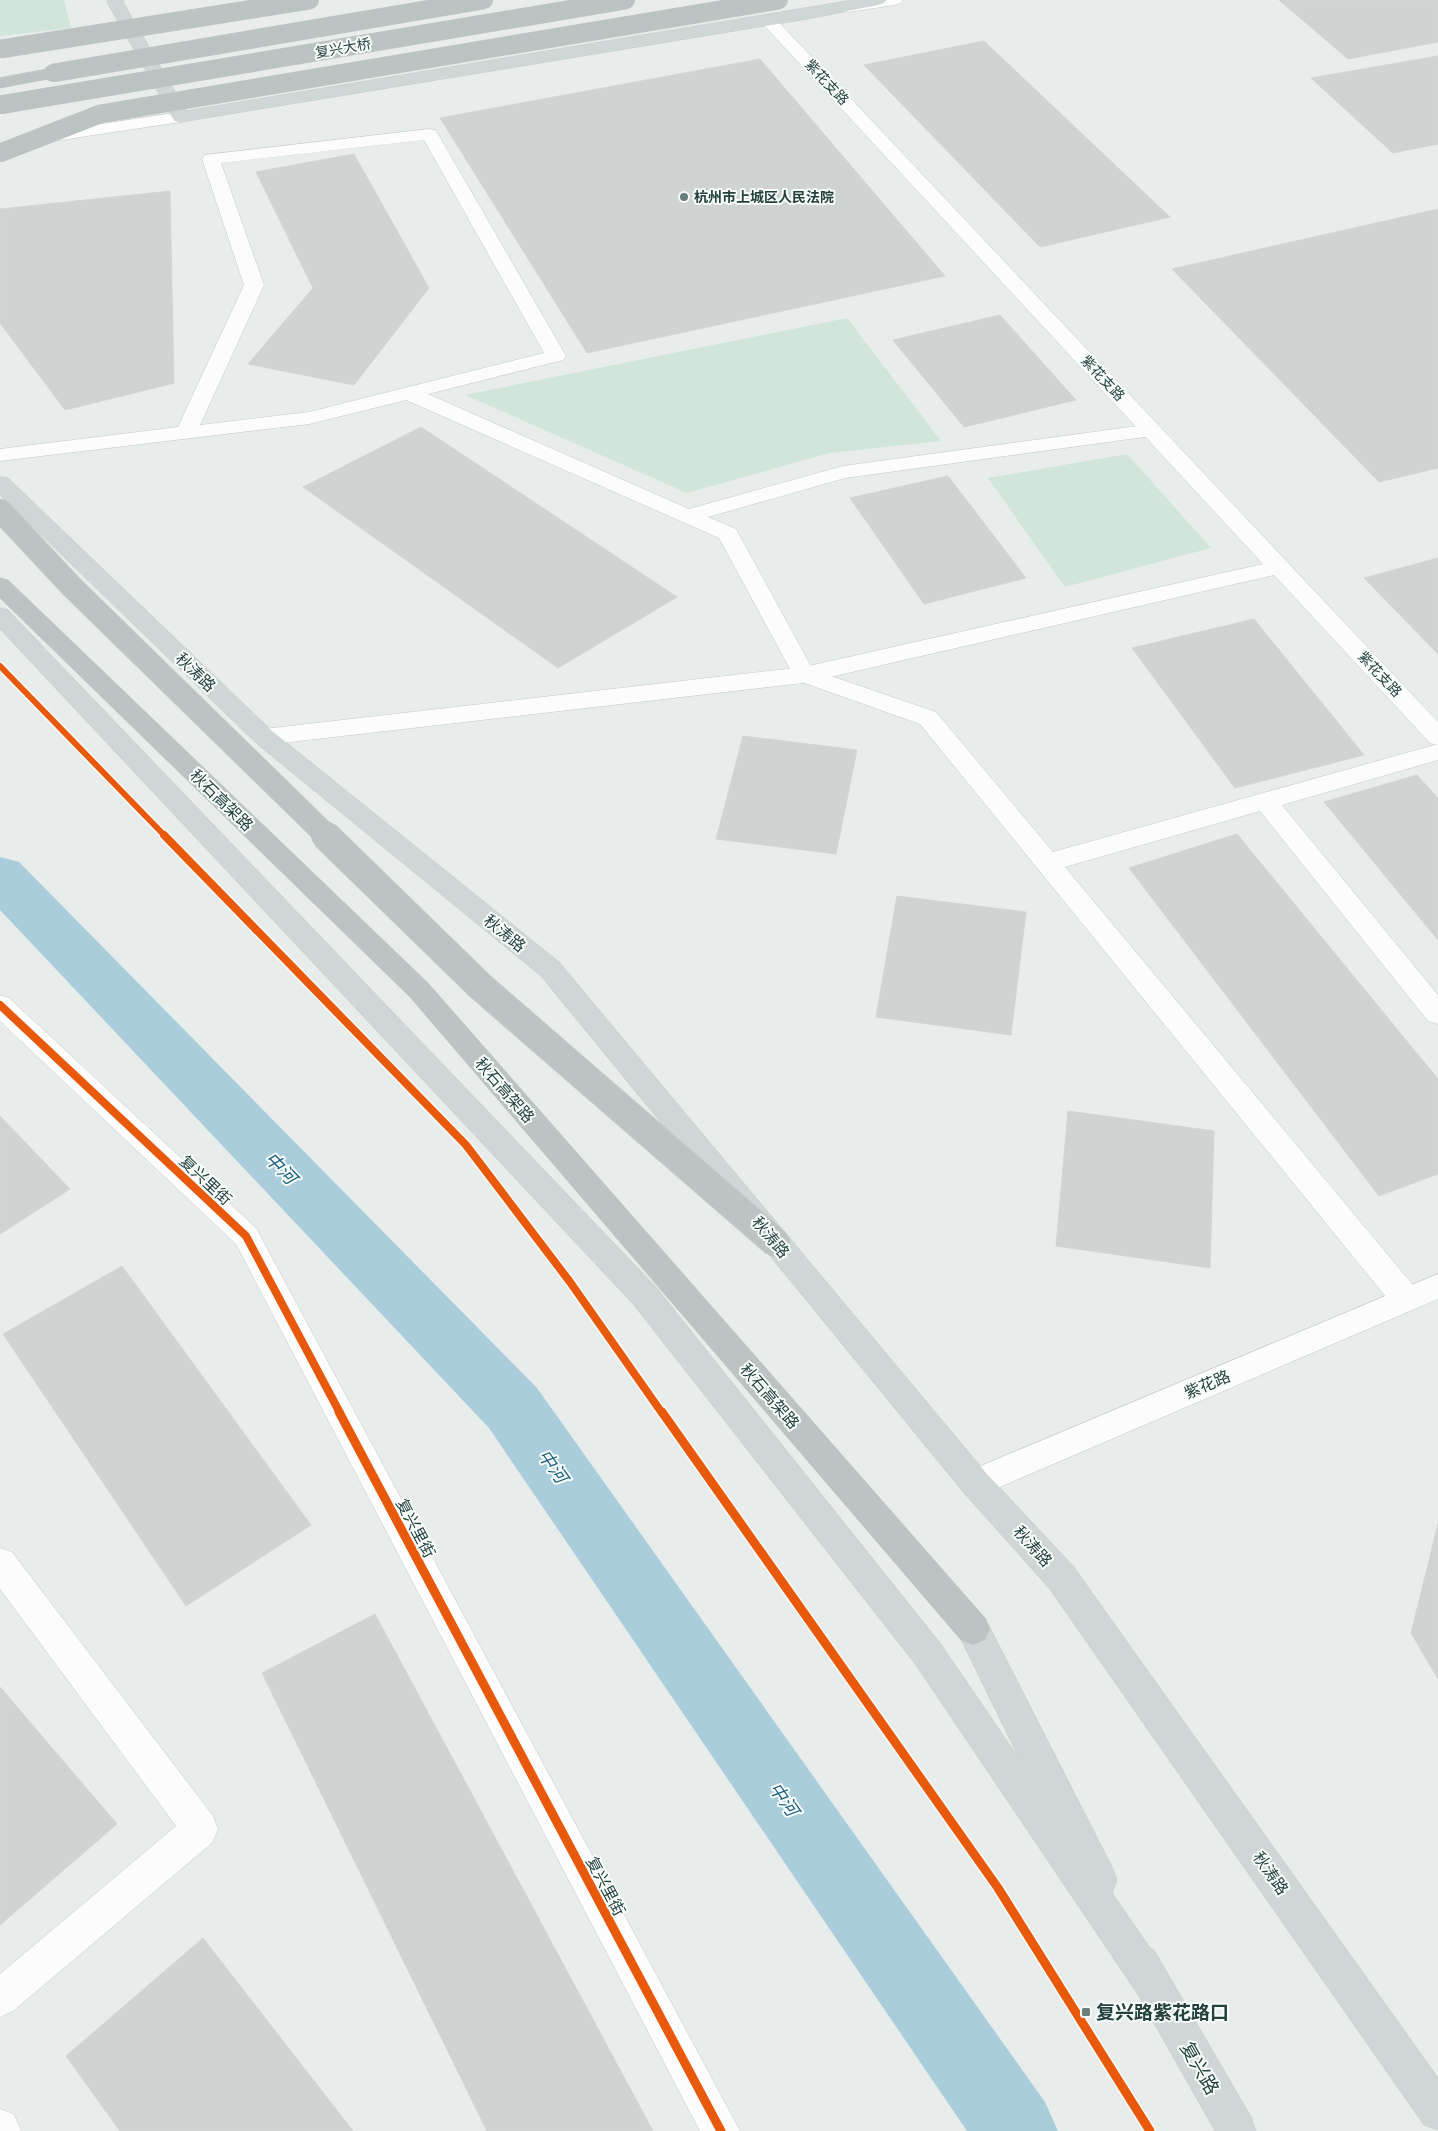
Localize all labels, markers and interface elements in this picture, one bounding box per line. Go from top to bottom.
street label: 复兴大桥 [314,35,372,61]
street label: 紫花支路 [802,56,852,108]
place label: 杭州市上城区人民法院 [694,189,834,205]
marker: 杭州市上城区人民法院 [678,191,690,203]
street label: 紫花支路 [1078,352,1128,404]
street label: 紫花支路 [1355,648,1405,700]
street label: 秋涛路 [172,649,220,695]
street label: 秋石高架路 [187,766,257,834]
street label: 秋涛路 [481,911,529,955]
street label: 秋石高架路 [472,1054,538,1126]
water label: 中河 [261,1148,303,1190]
street label: 复兴里街 [176,1152,236,1208]
street label: 秋涛路 [749,1213,793,1261]
street label: 秋石高架路 [737,1360,803,1432]
street label: 紫花路 [1181,1366,1233,1402]
water label: 中河 [534,1445,574,1489]
street label: 复兴里街 [393,1496,439,1560]
street label: 秋涛路 [1010,1522,1056,1570]
water label: 中河 [765,1778,805,1822]
street label: 秋涛路 [1250,1848,1292,1898]
street label: 复兴里街 [583,1854,629,1918]
place label: 复兴路紫花路口 [1096,2001,1229,2023]
marker: 复兴路紫花路口 [1080,2006,1092,2018]
street label: 复兴路 [1176,2038,1224,2098]

